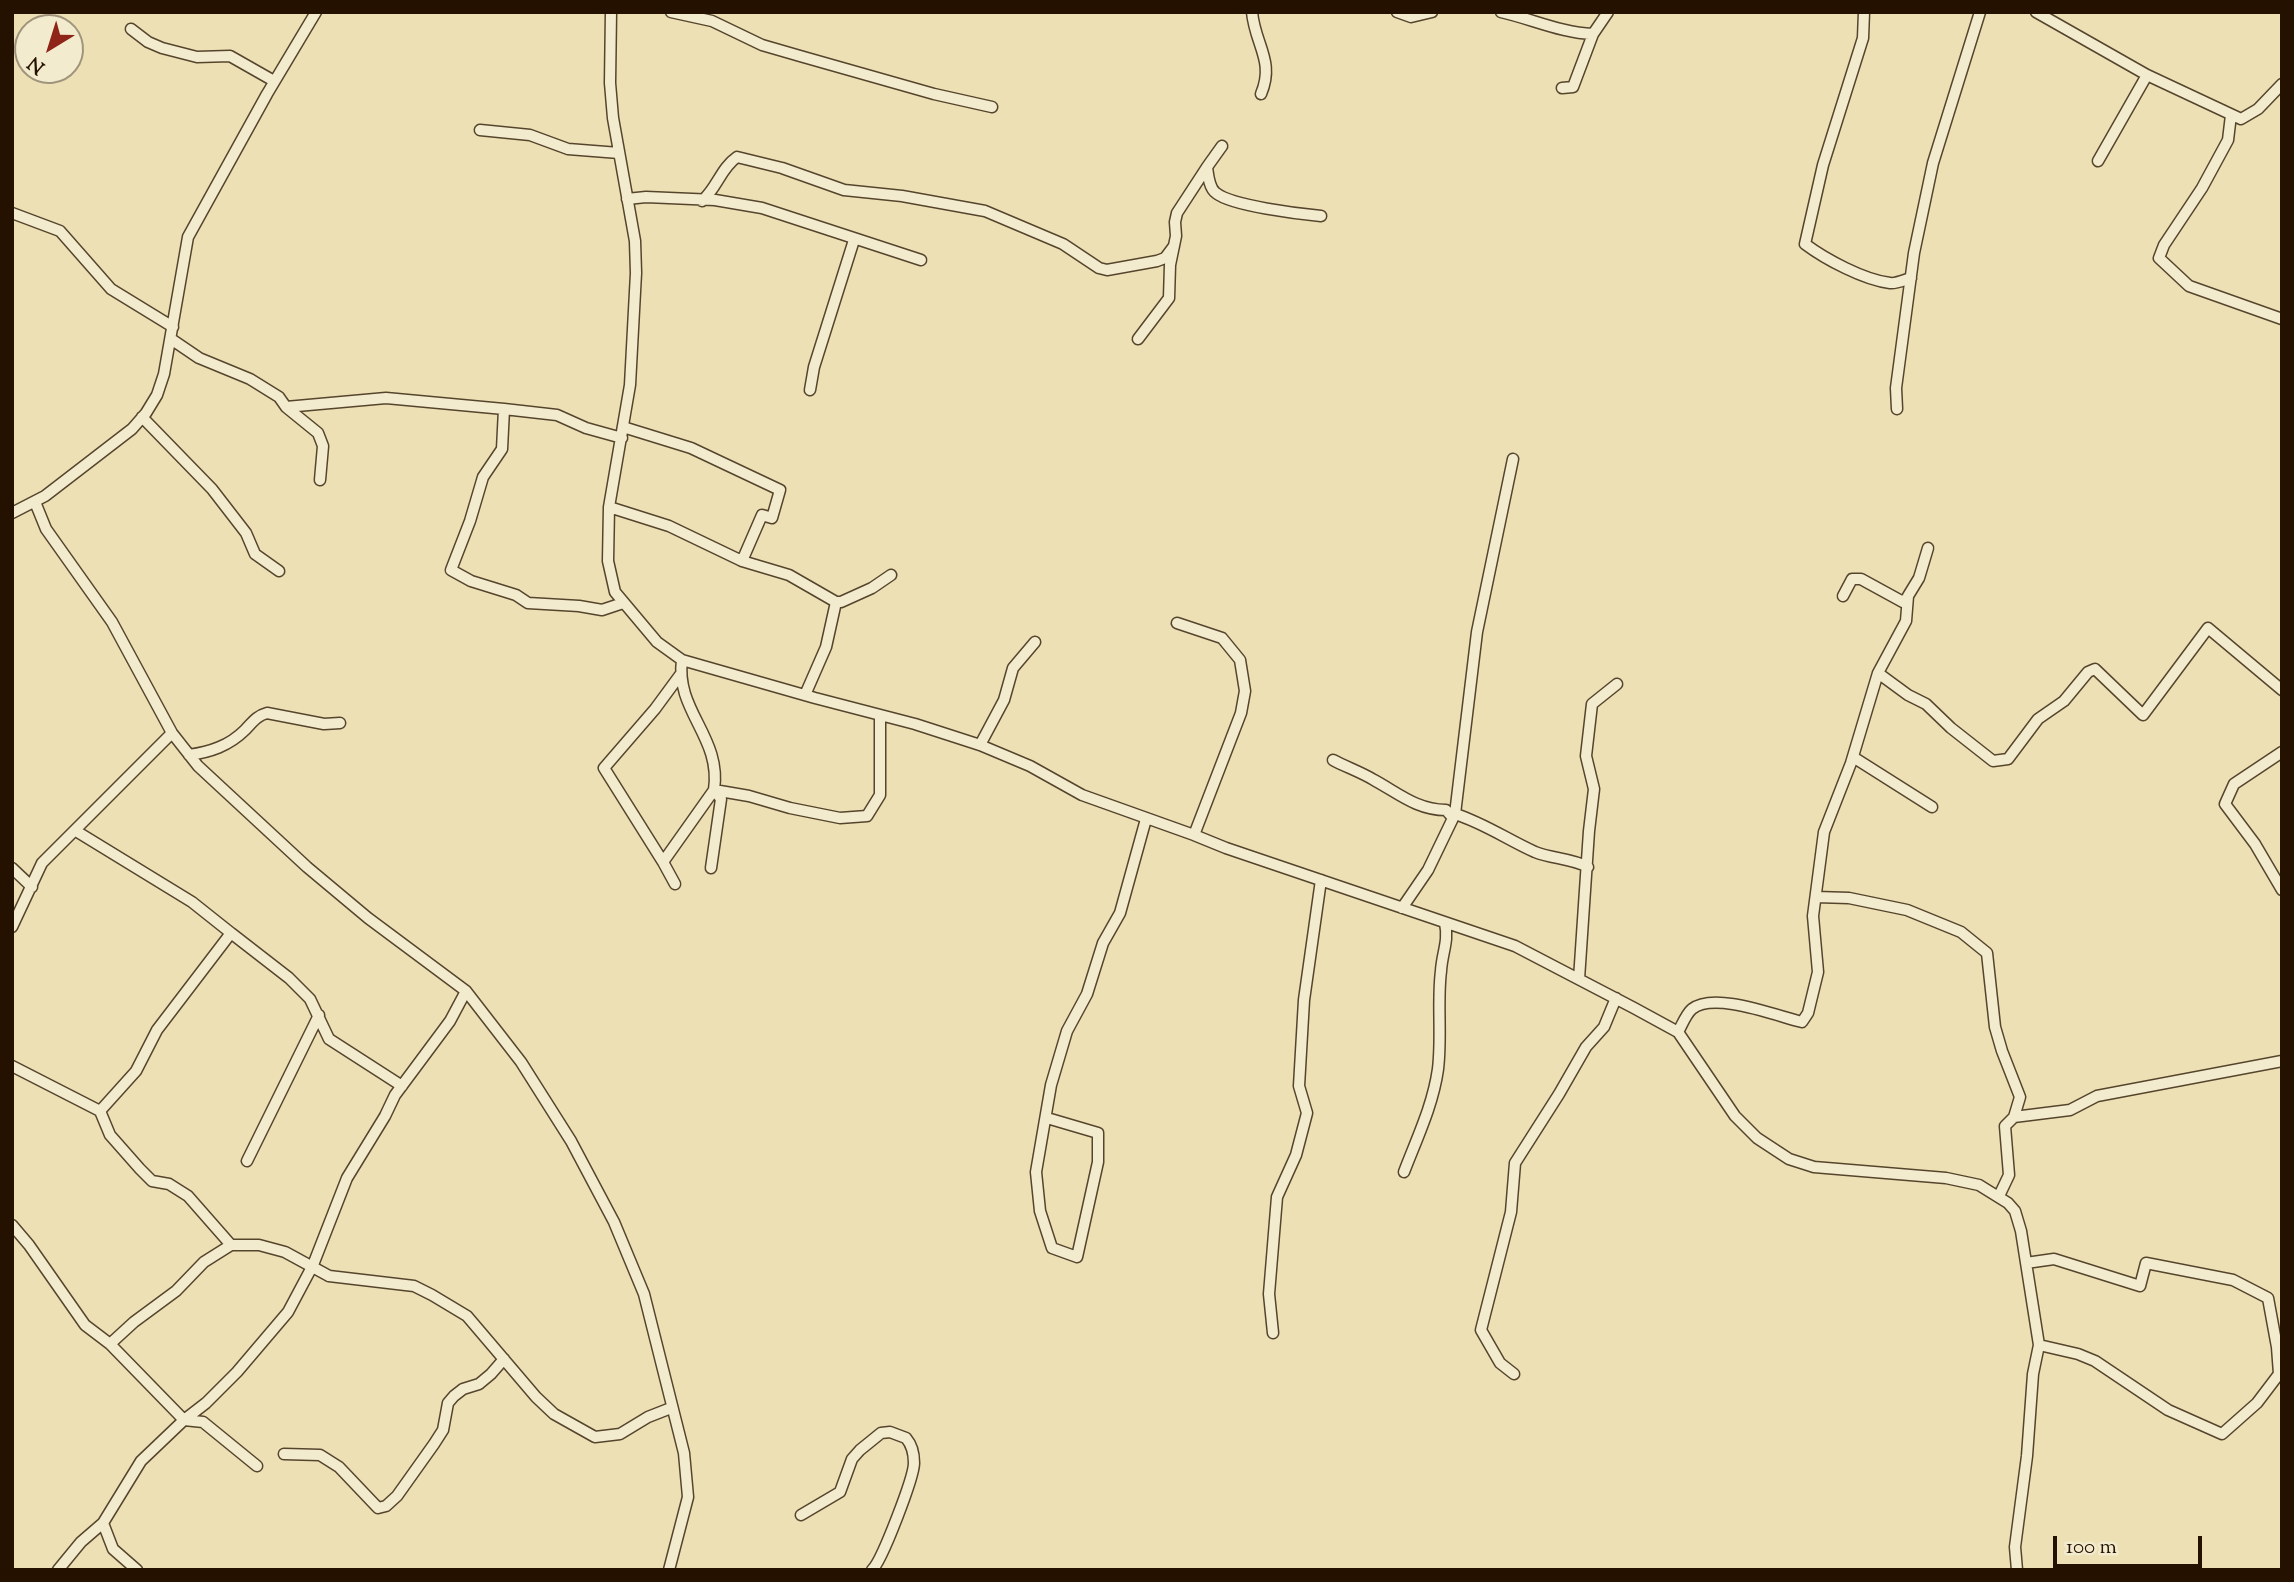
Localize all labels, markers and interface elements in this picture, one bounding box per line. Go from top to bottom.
north arrow [14,14,84,84]
text: N [23,49,51,80]
scale bar [2056,1522,2205,1566]
text: 100 m [2066,1533,2117,1563]

